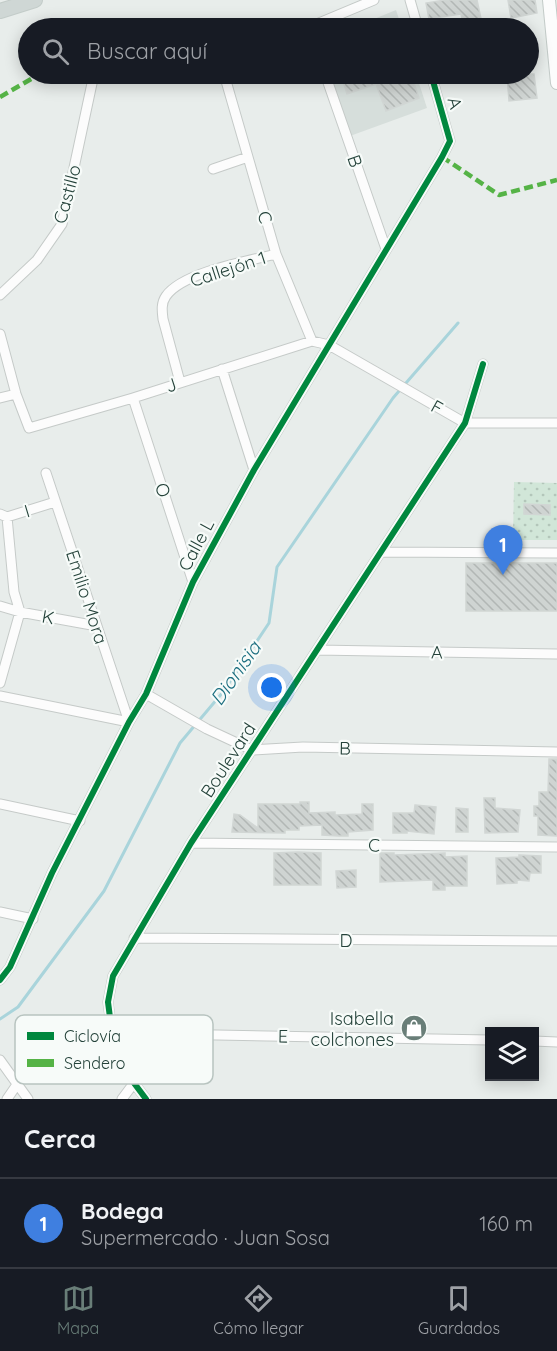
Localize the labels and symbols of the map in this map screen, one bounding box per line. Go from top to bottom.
street label: A [442,94,468,112]
street label: B [342,152,368,170]
street label: Castillo [48,162,86,226]
street label: C [252,208,278,226]
street label: Callejón 1 [187,246,269,292]
street label: J [163,372,179,398]
street label: F [427,394,447,420]
street label: O [150,480,176,500]
street label: I [21,499,33,523]
street label: Calle L [173,515,219,575]
pin: 1 [484,526,522,575]
street label: Emilio Mora [61,547,113,647]
street label: K [40,605,56,629]
water label: Dionisia [204,635,267,710]
street label: A [431,640,443,664]
your location [257,673,286,702]
street label: Boulevard [195,718,261,802]
street label: B [339,736,351,760]
street label: C [368,833,380,857]
street label: D [340,929,353,952]
place label: Isabella colchones [310,1007,394,1051]
shop icon: Isabella colchones [399,1013,429,1043]
legend [15,1015,213,1084]
street label: E [278,1024,288,1048]
text: Ciclovía [64,1026,121,1046]
text: Sendero [64,1053,126,1073]

